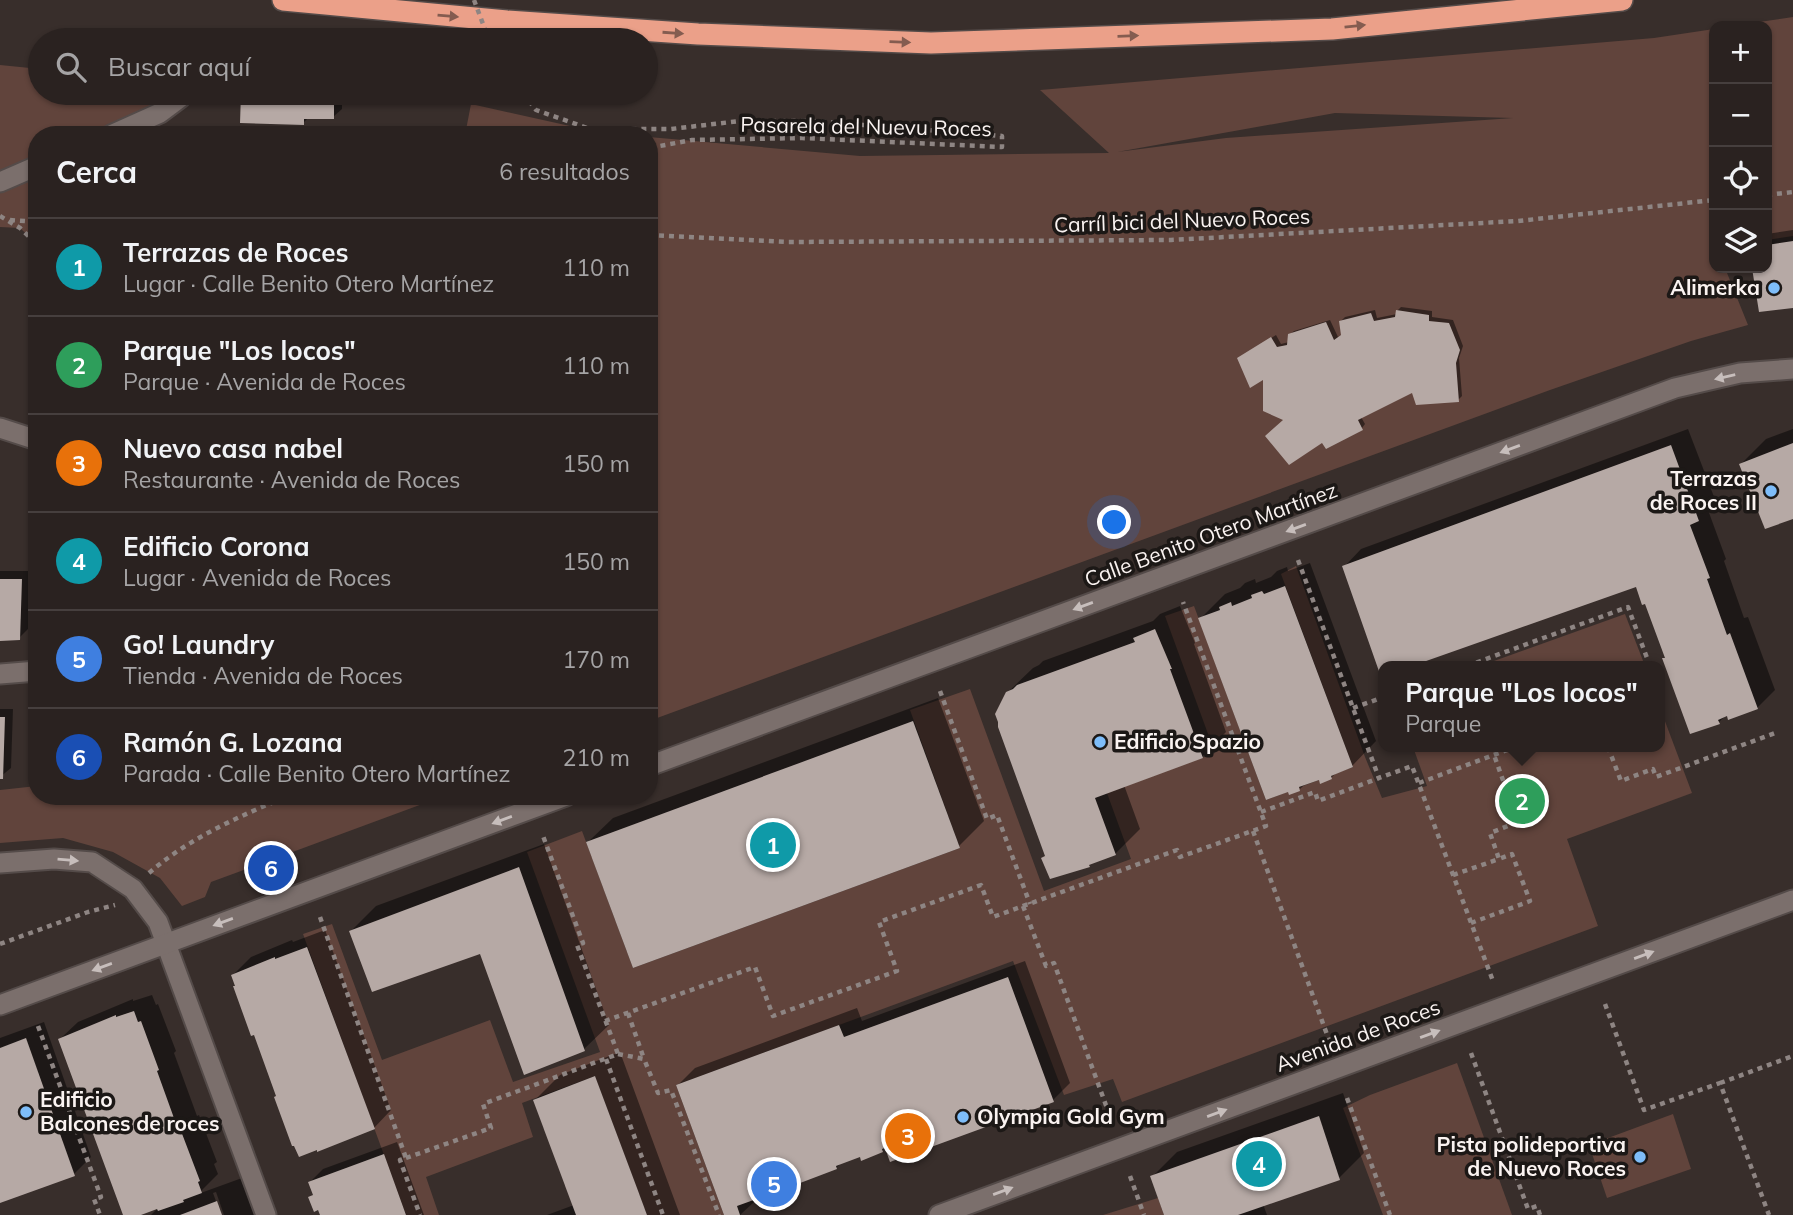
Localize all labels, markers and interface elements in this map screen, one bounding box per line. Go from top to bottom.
one-way arrow [437,11,459,22]
one-way arrow [1344,21,1366,32]
map controls [1709,21,1772,273]
button: + [1709,21,1772,84]
one-way arrow [662,27,684,38]
search box [28,28,658,105]
one-way arrow [1117,31,1139,42]
one-way arrow [890,37,912,48]
icon: search [52,48,90,86]
text: Buscar aquí [108,50,251,83]
button: − [1709,84,1772,147]
street label: Pasarela del Nuevu Roces [740,111,992,141]
button: locate [1709,147,1772,210]
text: Cerca [56,153,137,191]
text: 6 resultados [499,157,630,186]
street label: Carríl bici del Nuevo Roces [1053,203,1311,237]
button: layers [1709,210,1772,273]
text: Terrazas de Roces [123,236,348,269]
text: 1 [72,253,86,282]
text: 110 m [562,253,630,282]
text: Lugar · Calle Benito Otero Martínez [123,269,494,298]
place label: Alimerka [1670,274,1760,300]
marker: Alimerka [1766,280,1782,296]
text: Parque "Los locos" [123,334,356,367]
text: 2 [72,351,86,380]
text: 110 m [562,351,630,380]
text: Parque · Avenida de Roces [123,367,406,396]
one-way arrow [1714,372,1736,383]
text: Nuevo casa nabel [123,432,343,465]
one-way arrow [1499,444,1520,455]
text: 3 [72,449,86,478]
text: 150 m [562,449,630,478]
text: Restaurante · Avenida de Roces [123,465,460,494]
place label: Terrazas de Roces II [1650,465,1757,515]
street label: Calle Benito Otero Martínez [1081,476,1340,592]
marker: Terrazas de Roces II [1763,483,1779,499]
your location [1097,505,1131,539]
one-way arrow [1286,523,1307,534]
text: Edificio Corona [123,530,310,563]
text: 4 [72,547,86,576]
text: 150 m [562,547,630,576]
text: Lugar · Avenida de Roces [123,563,392,592]
one-way arrow [1072,601,1093,612]
text: Go! Laundry [123,628,274,661]
text: 5 [72,645,86,674]
text: 170 m [562,645,630,674]
text: Tienda · Avenida de Roces [123,661,403,690]
popup [1378,661,1665,752]
text: Parque "Los locos" [1405,676,1638,709]
text: Parque [1405,709,1481,738]
text: Ramón G. Lozana [123,726,343,759]
place label: Edificio Spazio [1114,728,1261,754]
marker: Edificio Spazio [1092,734,1108,750]
text: 6 [72,743,86,772]
text: 210 m [562,743,630,772]
text: Parada · Calle Benito Otero Martínez [123,759,510,788]
pin: 2 [1499,775,1545,827]
one-way arrow [492,815,513,826]
pin: 1 [750,819,796,871]
pin: 6 [248,842,294,894]
one-way arrow [57,855,79,866]
one-way arrow [213,917,234,928]
one-way arrow [1633,950,1654,961]
one-way arrow [92,962,113,973]
street label: Avenida de Roces [1272,993,1443,1077]
one-way arrow [1420,1028,1441,1039]
place label: Edificio Balcones de roces [40,1086,219,1136]
place label: Olympia Gold Gym [977,1103,1165,1129]
marker: Edificio Balcones de roces [18,1104,34,1120]
one-way arrow [1206,1107,1227,1118]
marker: Olympia Gold Gym [955,1109,971,1125]
pin: 3 [885,1110,931,1162]
place label: Pista polideportiva de Nuevo Roces [1436,1131,1626,1181]
pin: 4 [1236,1138,1282,1190]
marker: Pista polideportiva de Nuevo Roces [1632,1149,1648,1165]
pin: 5 [751,1158,797,1210]
one-way arrow [993,1186,1014,1197]

